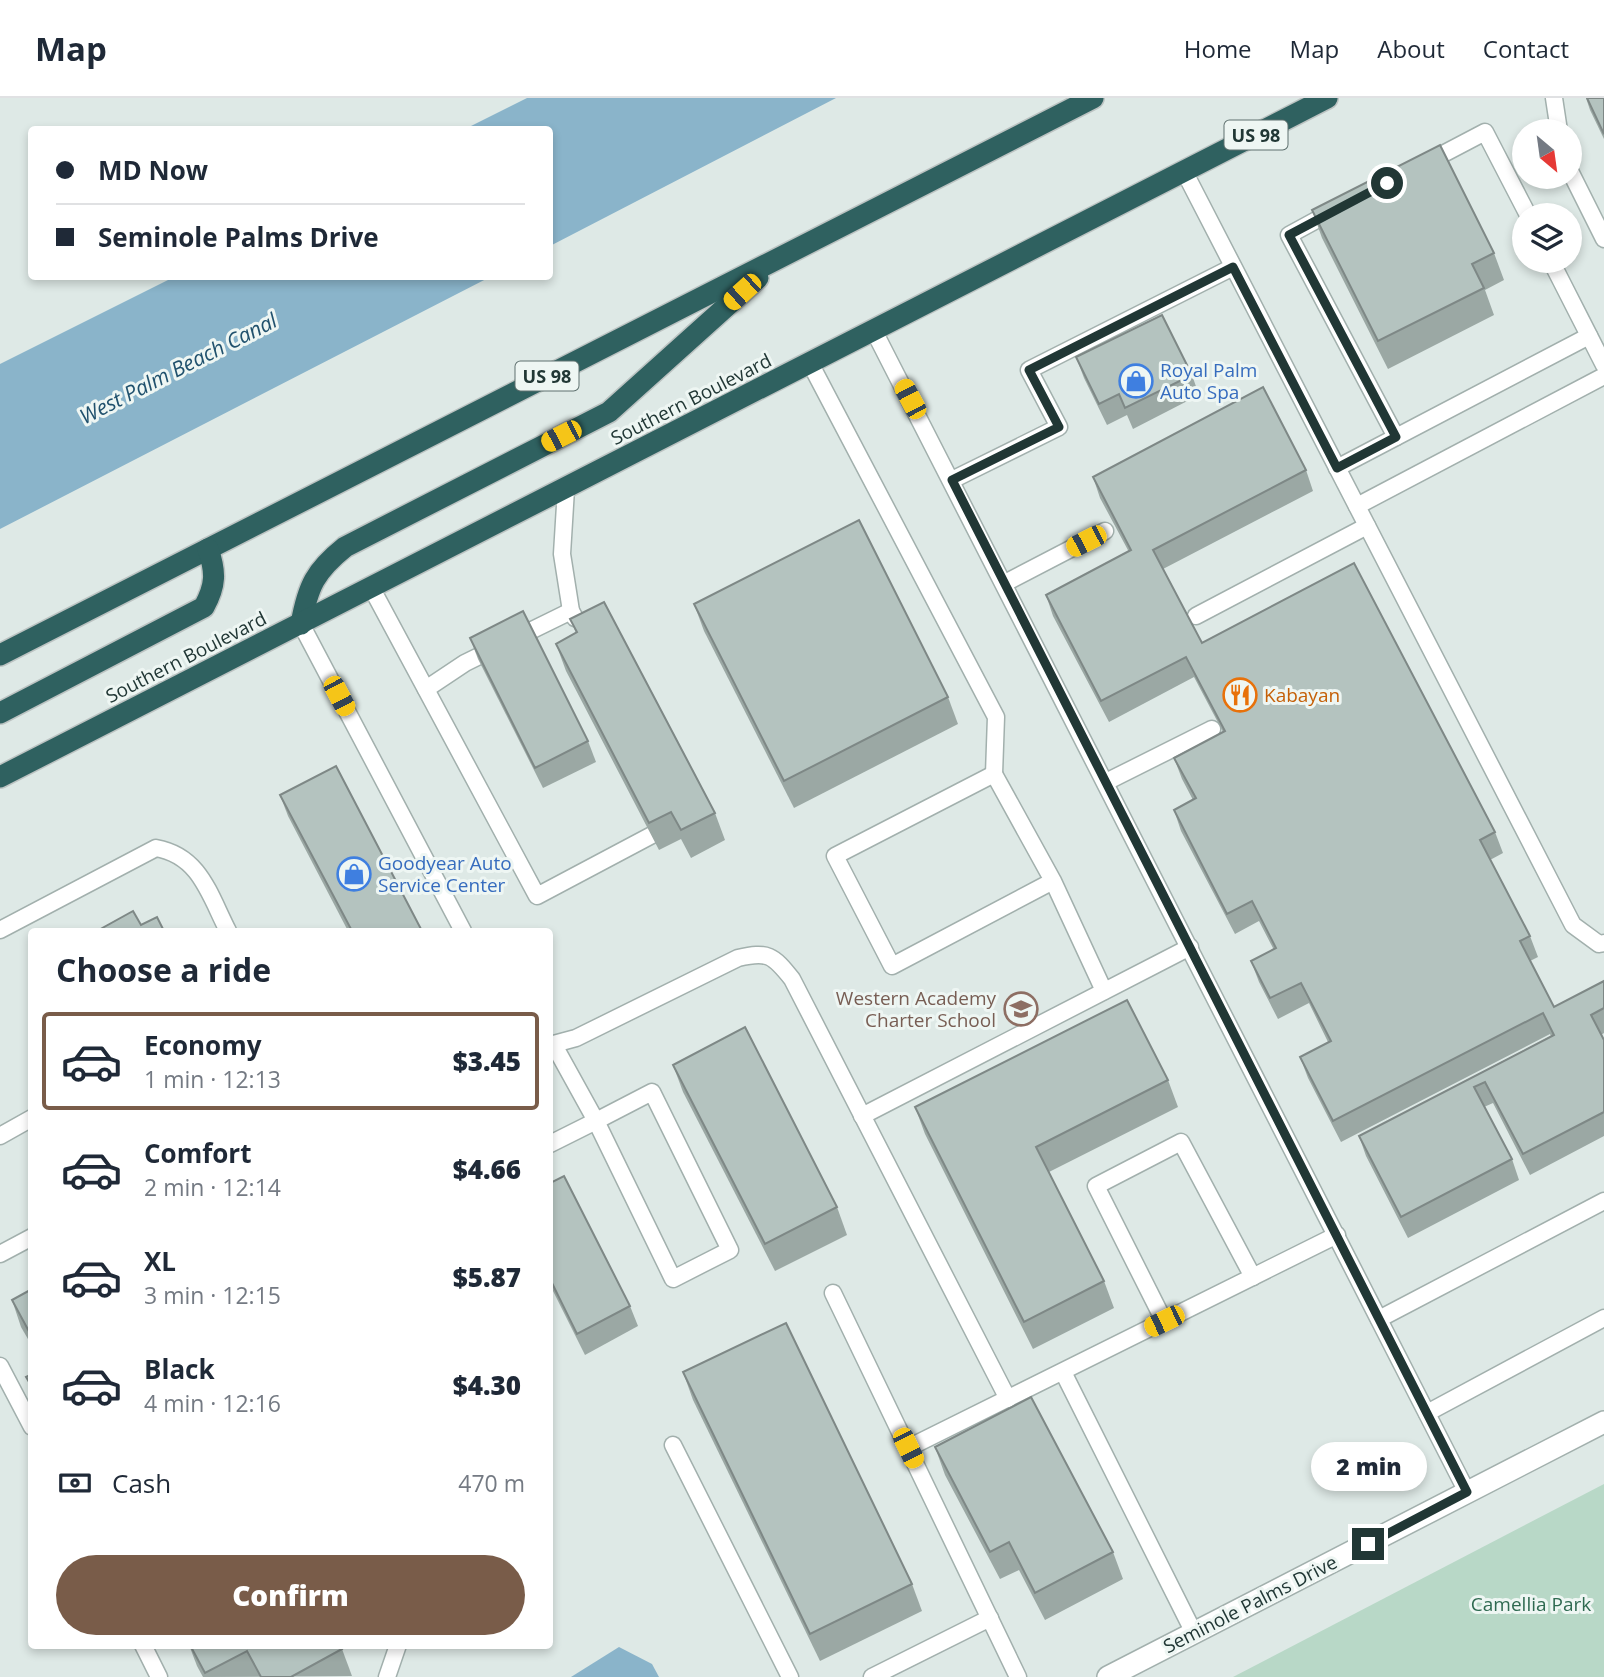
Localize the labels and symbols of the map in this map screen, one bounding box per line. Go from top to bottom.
north arrow [1512,119,1582,189]
road number: US 98 [1224,120,1288,150]
route start [1371,167,1403,199]
car [720,270,765,314]
water label: West Palm Beach Canal [74,306,282,430]
street label: Southern Boulevard [606,347,776,451]
place label: Royal Palm Auto Spa [1160,357,1257,405]
road number: US 98 [516,362,578,390]
shop icon: Royal Palm Auto Spa [1117,362,1155,400]
car [891,376,930,422]
car [538,417,585,455]
car [1063,522,1110,560]
street label: Southern Boulevard [101,605,271,709]
car [320,673,359,719]
restaurant icon: Kabayan [1221,676,1259,714]
place label: Kabayan [1264,682,1340,708]
place label: Goodyear Auto Service Center [378,850,512,898]
shop icon: Goodyear Auto Service Center [335,855,373,893]
place label: Western Academy Charter School [836,985,996,1033]
school or university icon: Western Academy Charter School [1002,990,1040,1028]
car [1141,1302,1188,1340]
car [890,1425,927,1471]
callout: 2 min [1310,1442,1426,1492]
route end [1352,1528,1384,1560]
street label: Seminole Palms Drive [1159,1549,1341,1659]
park label: Camellia Park [1471,1591,1591,1617]

